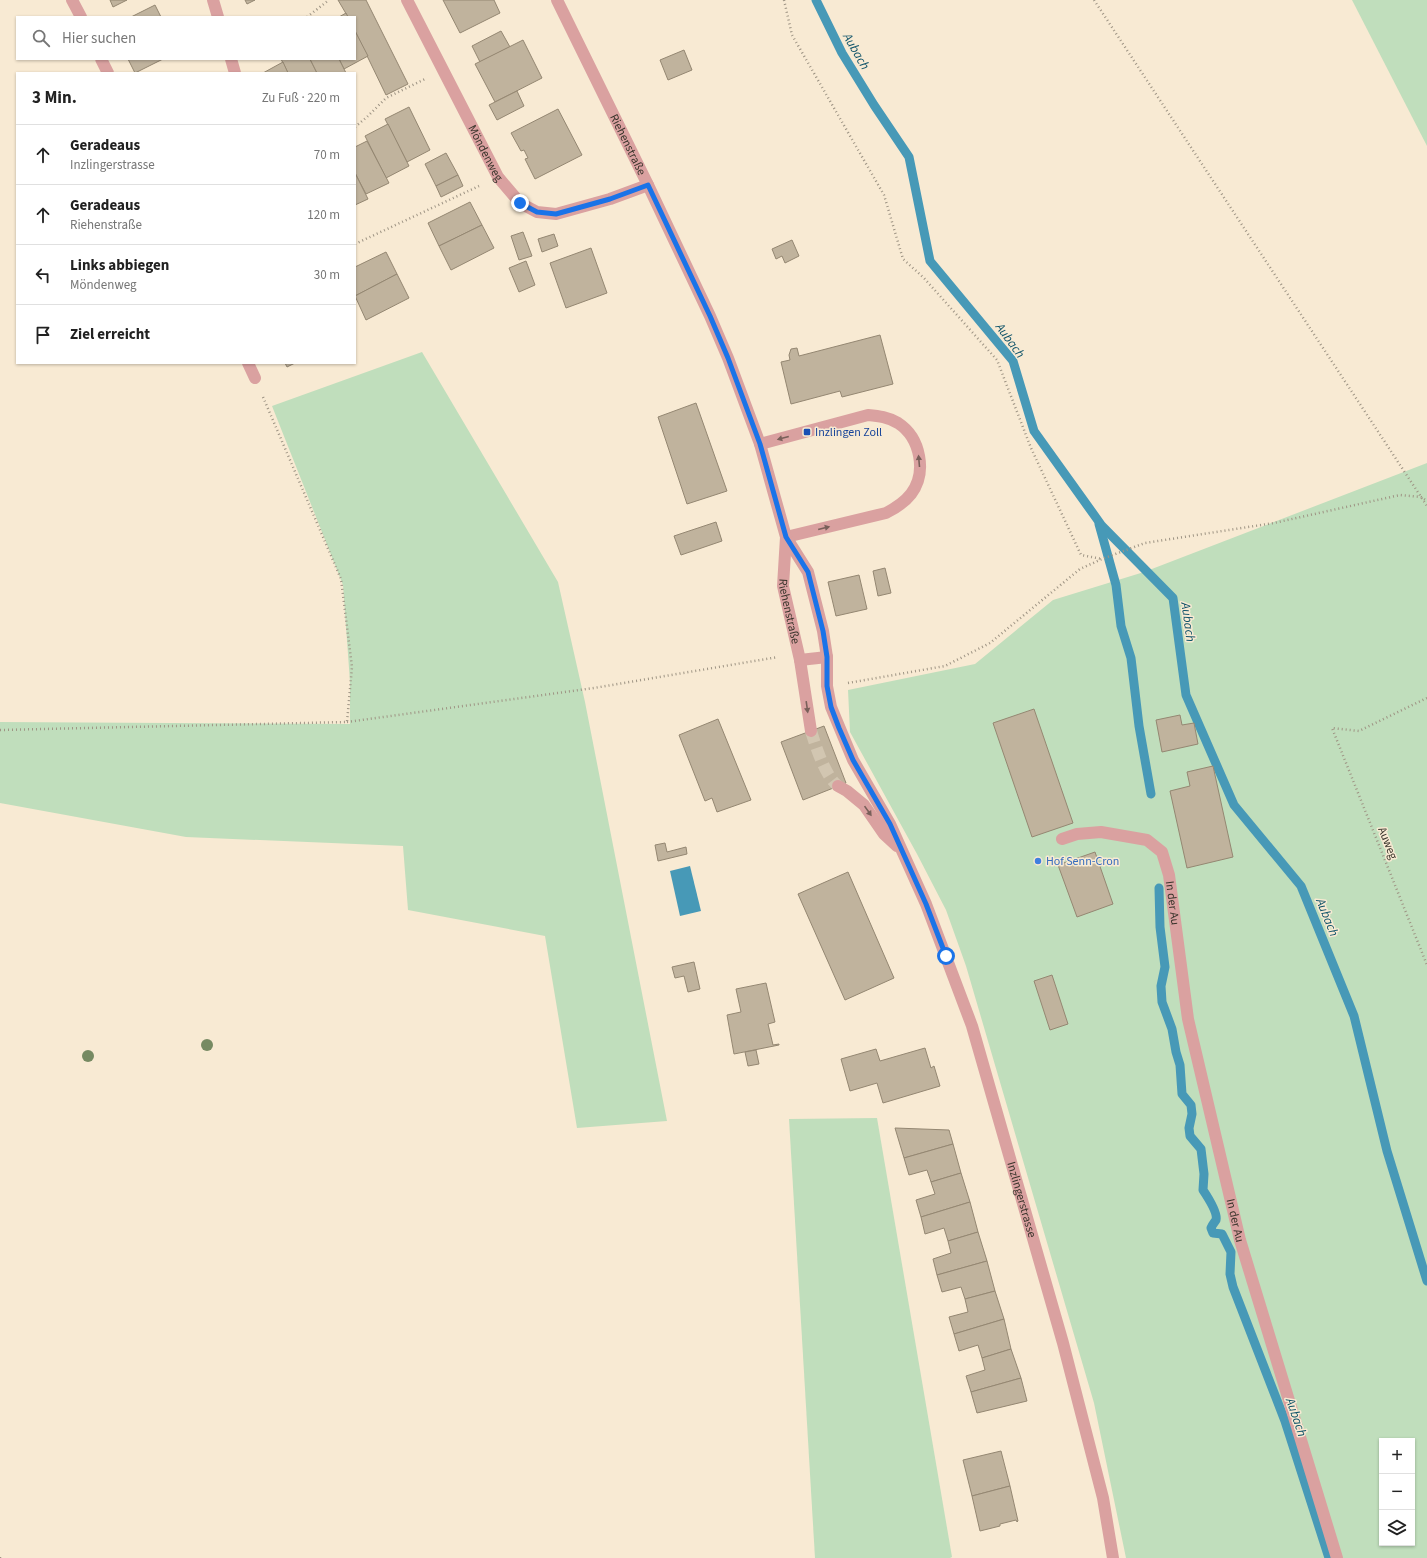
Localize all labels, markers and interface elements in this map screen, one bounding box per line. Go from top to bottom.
search box [16,16,356,60]
icon: search [30,27,52,49]
text: Hier suchen [62,28,136,49]
water label: Aubach [838,29,874,73]
text: 3 Min. [32,86,77,110]
text: Zu Fuß · 220 m [262,89,340,107]
street label: Riehenstraße [605,111,650,178]
street label: Möndenweg [464,122,507,186]
text: Geradeaus [70,135,140,156]
icon: ahead [32,144,54,166]
text: 70 m [314,146,340,164]
text: Inzlingerstrasse [70,156,155,174]
route end [511,194,529,212]
text: Geradeaus [70,195,140,216]
icon: ahead [32,204,54,226]
text: 120 m [307,206,340,224]
text: Riehenstraße [70,216,142,234]
text: Links abbiegen [70,255,169,276]
icon: left [32,264,54,286]
text: 30 m [314,266,340,284]
text: Möndenweg [70,276,137,294]
water label: Aubach [991,318,1029,362]
icon: arrive [32,324,54,346]
text: Ziel erreicht [70,324,150,345]
place label: Inzlingen Zoll [815,424,882,441]
marker: Inzlingen Zoll [802,427,812,437]
one-way arrow [777,435,789,441]
one-way arrow [916,455,922,467]
one-way arrow [819,525,831,531]
street label: Riehenstraße [774,578,804,646]
water label: Aubach [1176,600,1200,643]
one-way arrow [804,701,810,713]
one-way arrow [864,805,872,816]
street label: Auweg [1373,825,1402,862]
place label: Hof Senn-Cron [1046,853,1119,870]
marker: Hof Senn-Cron [1033,856,1043,866]
street label: In der Au [1161,880,1184,926]
water label: Aubach [1311,895,1343,939]
route start [937,947,955,965]
street label: Inzlingerstrasse [1002,1160,1040,1240]
street label: In der Au [1222,1197,1248,1244]
water label: Aubach [1281,1395,1311,1439]
map controls [1379,1438,1415,1546]
button: + [1379,1438,1415,1474]
button: − [1379,1474,1415,1510]
button: layers [1379,1510,1415,1546]

